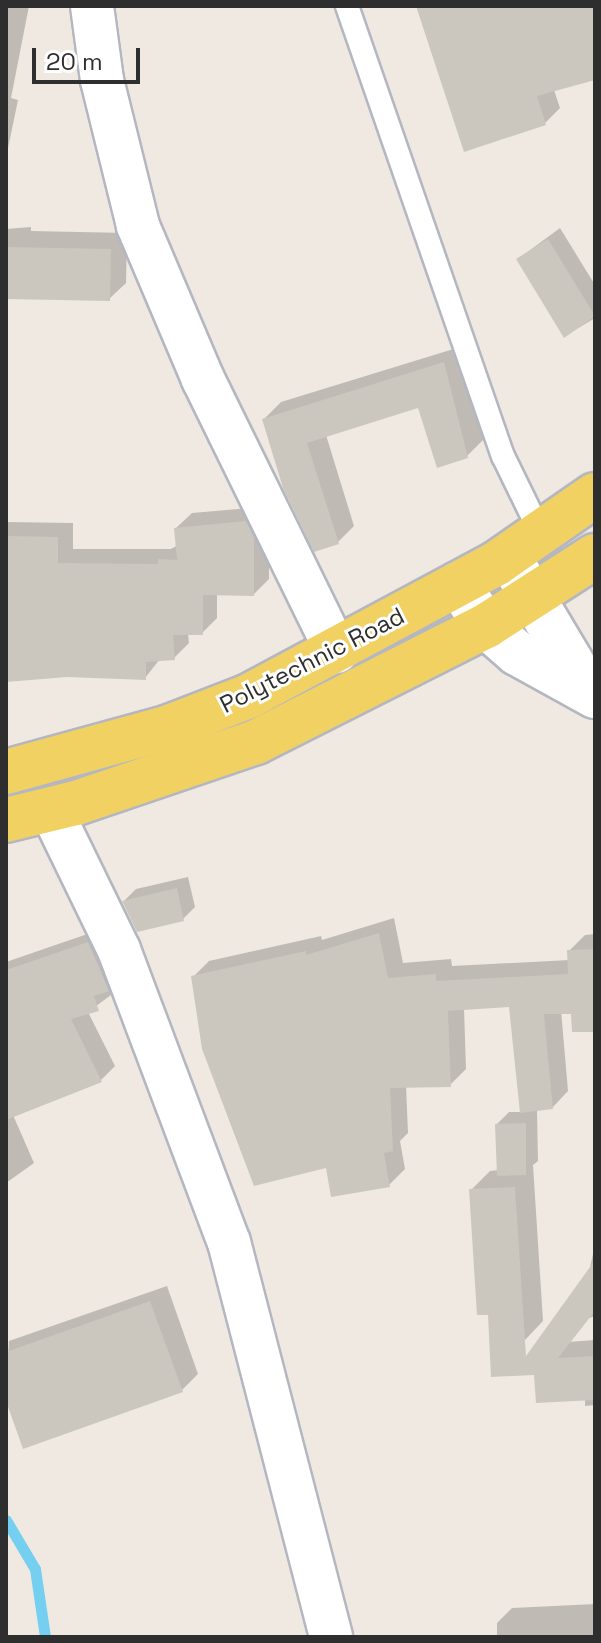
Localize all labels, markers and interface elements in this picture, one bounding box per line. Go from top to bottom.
scale bar [36,32,144,82]
text: 20 m [46,46,103,77]
street label: Polytechnic Road [215,601,409,719]

